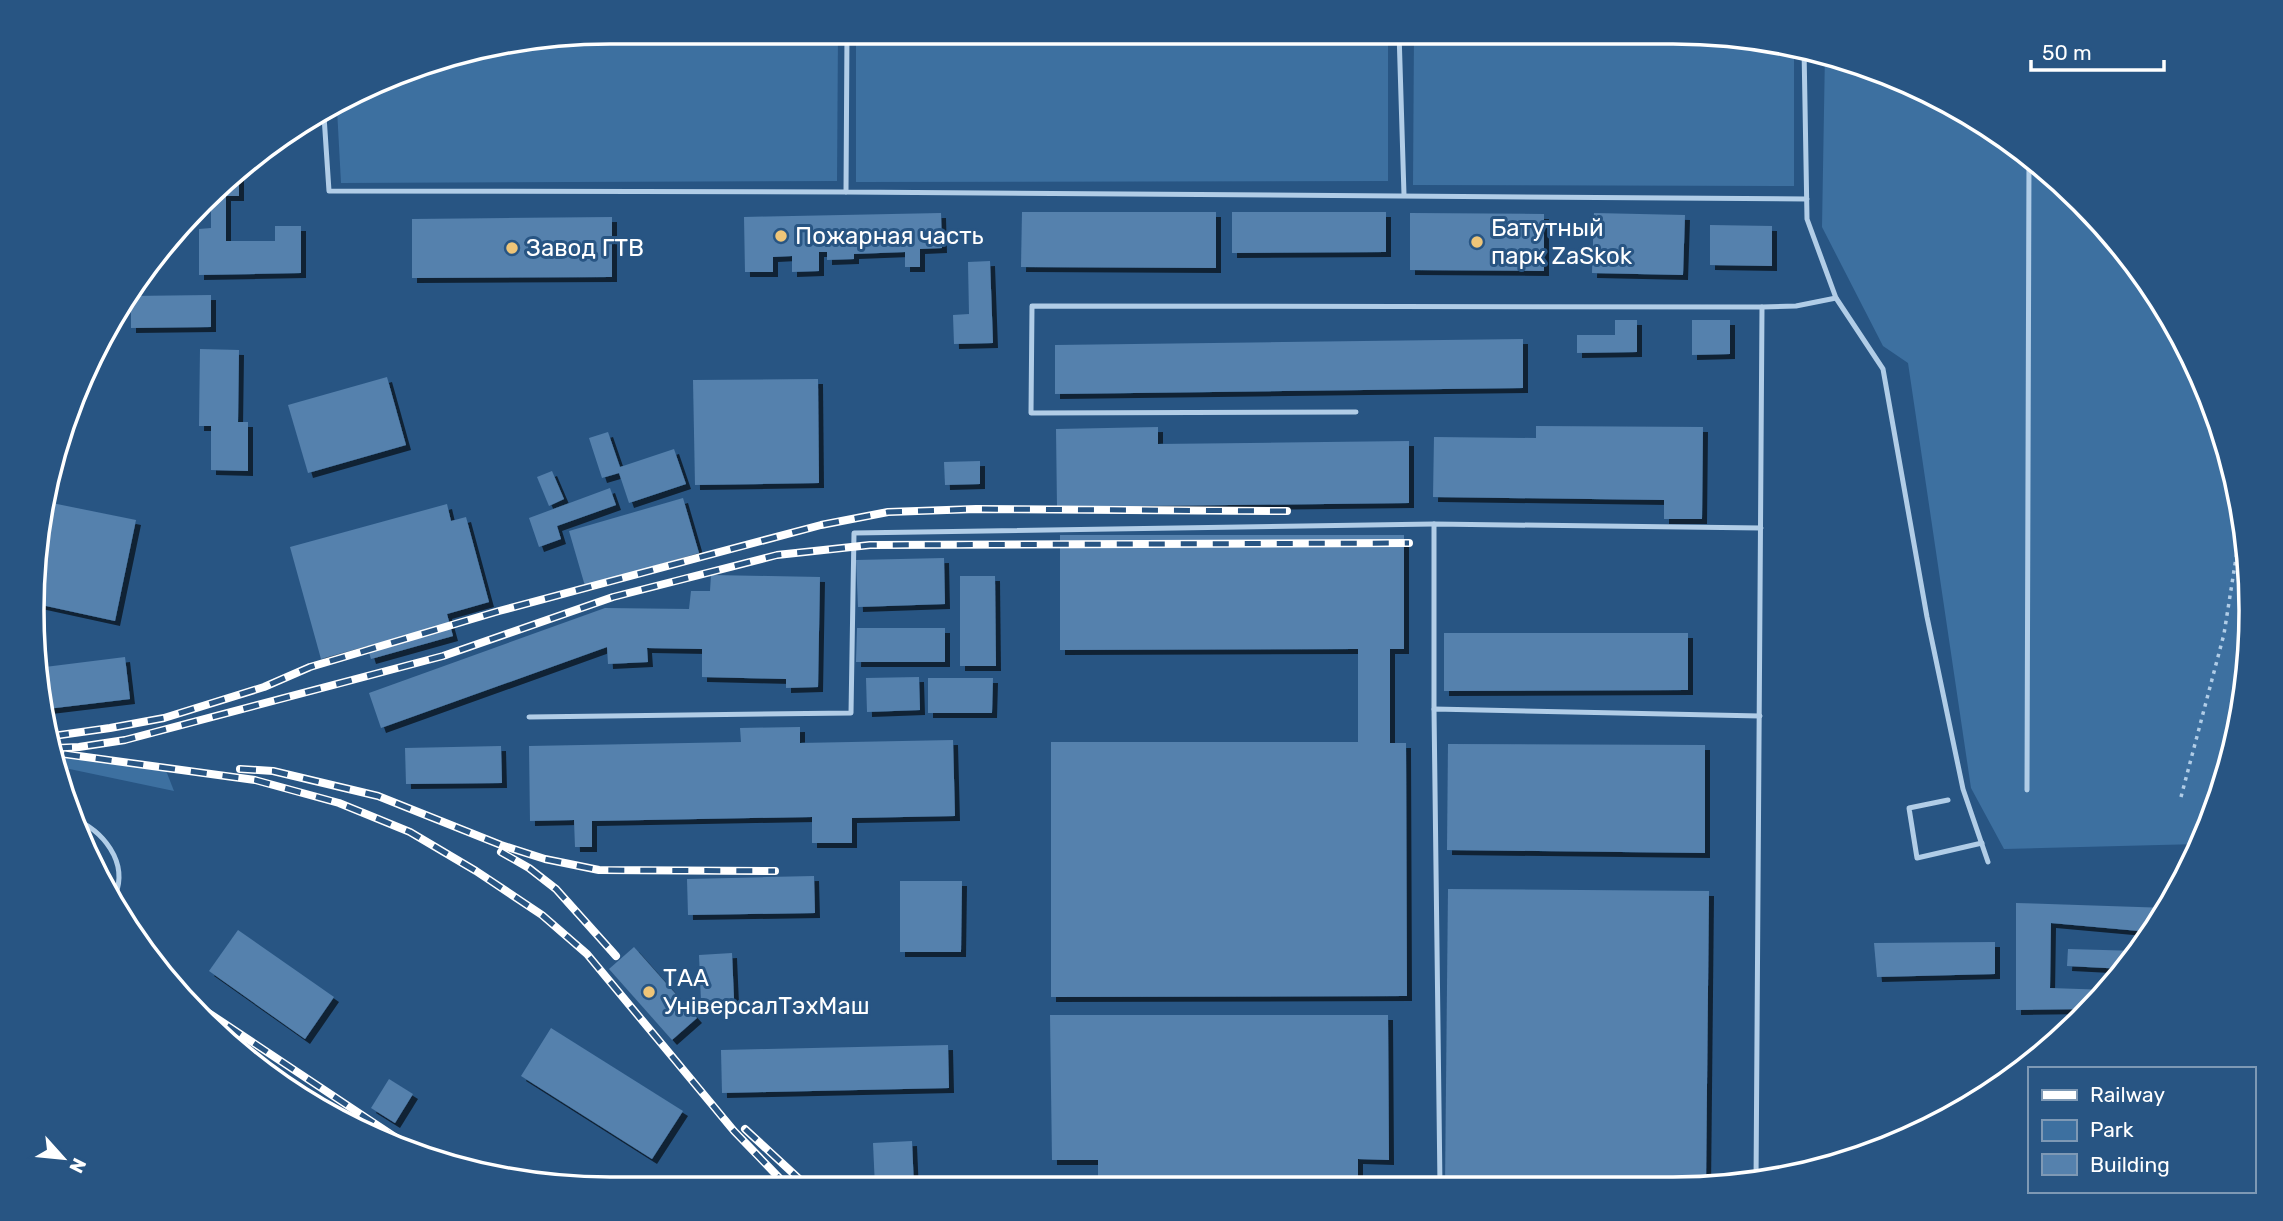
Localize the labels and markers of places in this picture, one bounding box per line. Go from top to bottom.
place label: Батутный парк ZaSkok [1491,214,1633,270]
place label: Пожарная часть [795,222,983,250]
marker: Пожарная часть [773,228,789,244]
place label: Завод ГТВ [526,234,644,262]
marker: Батутный парк ZaSkok [1469,234,1485,250]
marker: Завод ГТВ [504,240,520,256]
place label: ТАА УніверсалТэхМаш [663,964,870,1020]
marker: ТАА УніверсалТэхМаш [641,984,657,1000]

